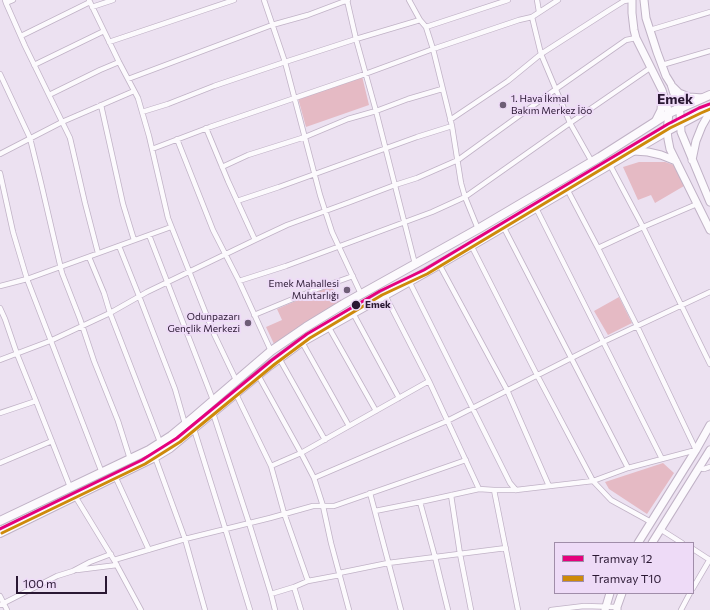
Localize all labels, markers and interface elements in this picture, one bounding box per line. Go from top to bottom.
district label: Emek [657,91,693,107]
place label: 1. Hava İkmal Bakım Merkez İöo [511,93,592,116]
marker: 1. Hava İkmal Bakım Merkez İöo [498,100,508,110]
place label: Emek Mahallesi Muhtarlığı [269,278,339,302]
marker: Emek Mahallesi Muhtarlığı [342,285,352,295]
marker: Emek [350,299,362,311]
place label: Emek [365,299,391,311]
place label: Odunpazarı Gençlik Merkezi [167,311,240,334]
marker: Odunpazarı Gençlik Merkezi [243,318,253,328]
legend [554,542,694,594]
text: Tramvay 12 [592,551,652,565]
scale bar [18,568,109,594]
text: Tramvay T10 [592,571,661,585]
text: 100 m [23,576,57,590]

